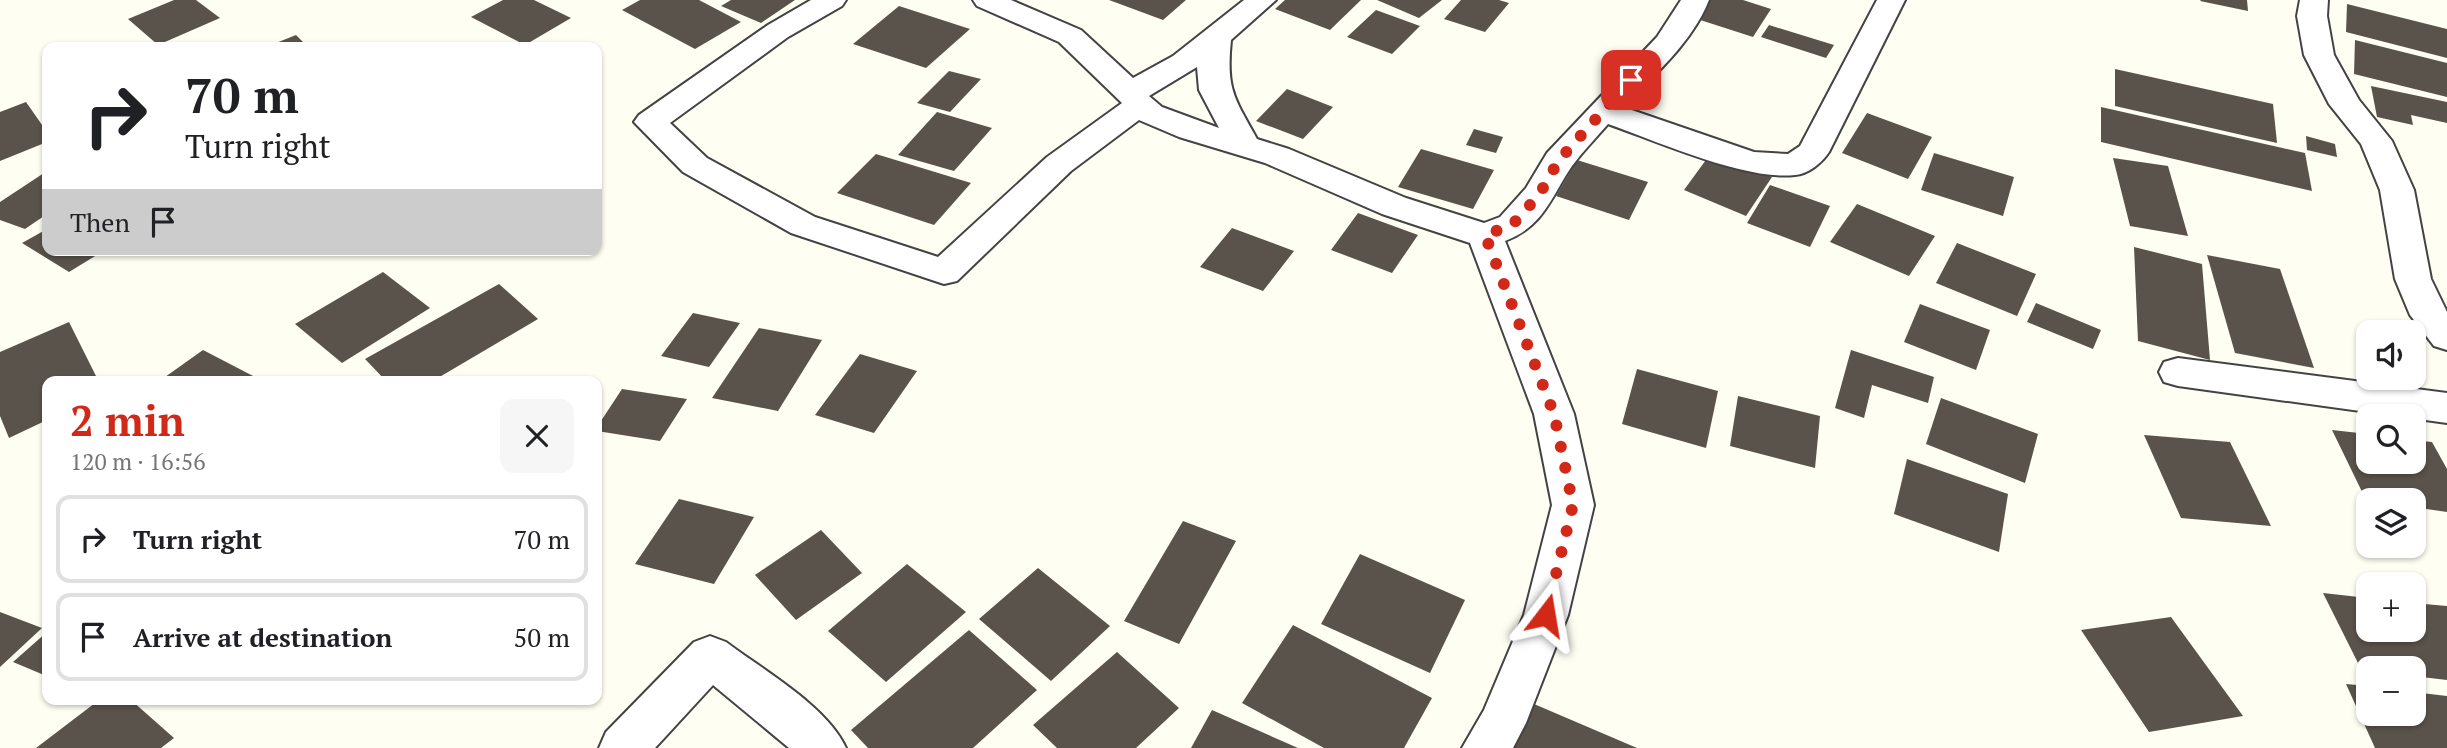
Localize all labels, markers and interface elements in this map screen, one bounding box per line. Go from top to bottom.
pin [1601,50,1661,110]
icon: arrive [1612,61,1650,99]
text: 70 m [185,62,299,127]
icon: right [70,70,161,161]
text: Turn right [185,125,331,167]
icon: arrive [144,203,182,241]
text: Then [70,205,130,239]
map controls [2356,320,2426,726]
button: sound [2356,320,2426,390]
text: 2 min [70,392,185,448]
button: close [500,399,574,473]
button: search [2356,404,2426,474]
text: 120 m · 16:56 [70,446,205,477]
button: layers [2356,488,2426,558]
icon: right [74,520,112,558]
text: Turn right [133,522,262,556]
text: 70 m [514,522,570,556]
button: + [2356,572,2426,642]
position arrow [1509,578,1583,652]
icon: arrive [74,618,112,656]
text: Arrive at destination [133,620,392,654]
text: 50 m [514,620,570,654]
button: − [2356,656,2426,726]

